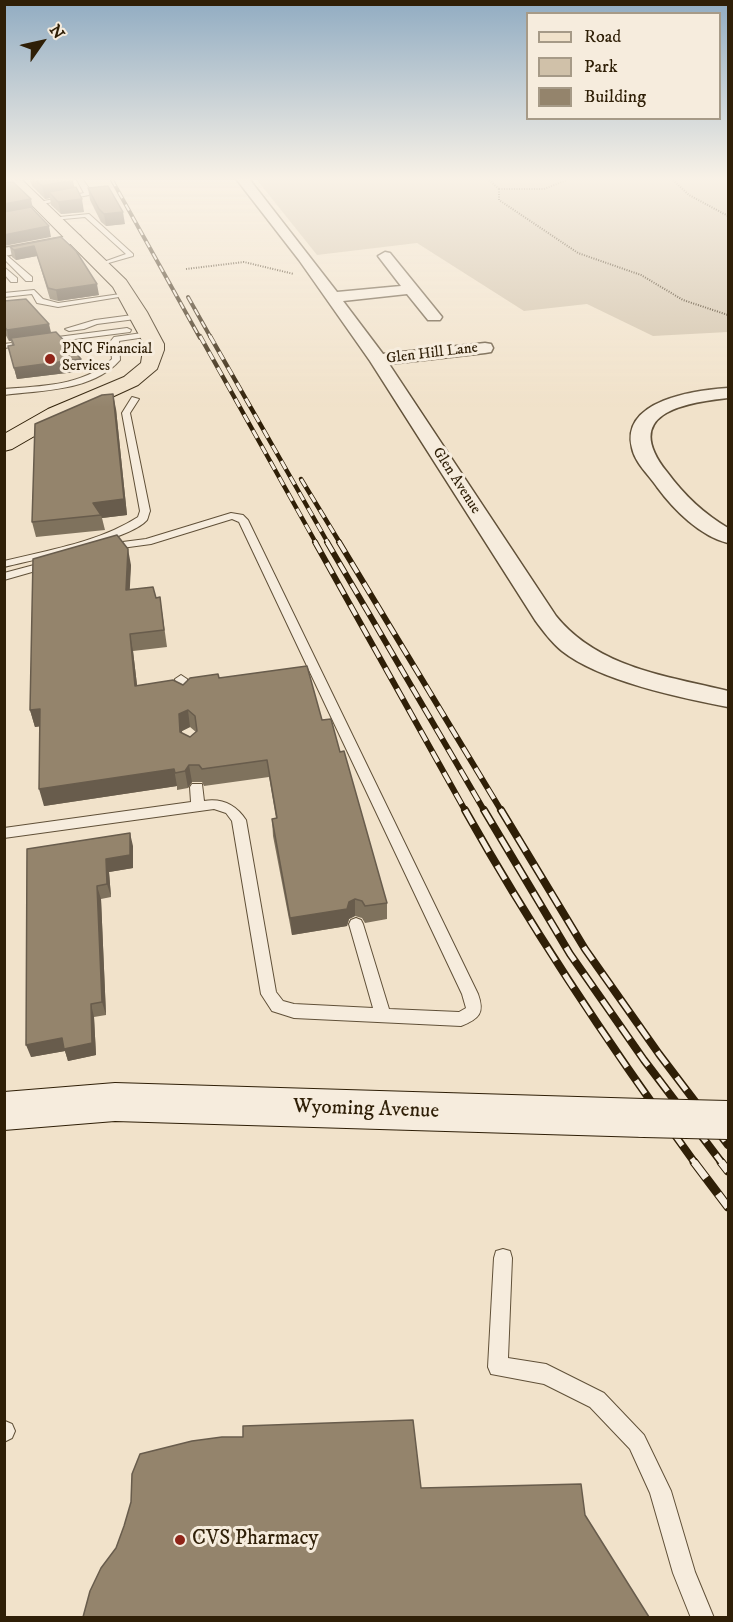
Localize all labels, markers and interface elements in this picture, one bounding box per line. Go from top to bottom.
north arrow [12,12,72,72]
legend [526,12,721,120]
text: N [45,21,69,43]
text: Road [584,26,621,48]
text: Park [584,56,618,78]
text: Building [584,86,646,108]
street label: Glen Hill Lane [385,339,479,369]
place label: PNC Financial Services [62,341,152,376]
marker: PNC Financial Services [43,352,57,366]
street label: Glen Avenue [428,444,484,518]
street label: Wyoming Avenue [292,1095,440,1125]
place label: CVS Pharmacy [192,1527,318,1553]
marker: CVS Pharmacy [173,1533,187,1547]

